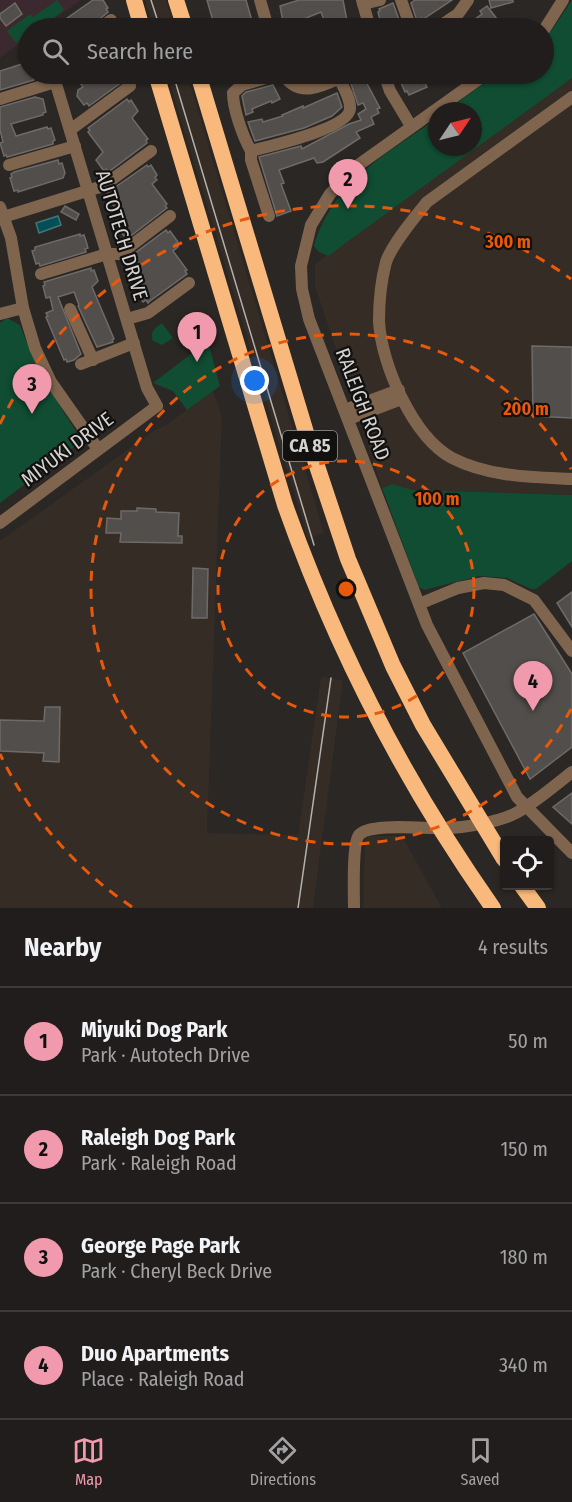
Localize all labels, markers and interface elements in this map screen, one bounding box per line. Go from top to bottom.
search box [18,18,554,84]
icon: search [39,35,72,68]
text: Search here [87,38,193,65]
north arrow [428,102,482,156]
pin: 2 [328,160,368,209]
street label: AUTOTECH DRIVE [91,167,153,303]
text: 300 m [484,231,531,253]
pin: 1 [178,312,216,362]
street label: RALEIGH ROAD [331,344,395,464]
pin: 3 [12,364,51,414]
your location [240,366,269,395]
text: 200 m [502,398,549,420]
street label: MIYUKI DRIVE [16,407,118,491]
road number: CA 85 [283,431,337,461]
text: 100 m [415,488,459,510]
centre of rings [336,579,356,599]
pin: 4 [514,662,552,711]
map controls [500,836,554,890]
button: locate [500,836,554,890]
text: Nearby [24,932,101,963]
text: 4 results [478,935,548,959]
text: Miyuki Dog Park [81,1016,227,1043]
text: 1 [39,1029,48,1053]
text: 50 m [508,1029,548,1053]
text: Park · Autotech Drive [81,1043,250,1067]
text: Raleigh Dog Park [81,1124,235,1151]
text: 2 [39,1137,48,1161]
text: 150 m [501,1137,548,1161]
text: Park · Raleigh Road [81,1151,237,1175]
text: George Page Park [81,1232,240,1259]
text: 3 [39,1245,48,1269]
text: 180 m [500,1245,548,1269]
text: Park · Cheryl Beck Drive [81,1259,272,1283]
text: Duo Apartments [81,1340,229,1367]
text: 4 [38,1353,49,1377]
text: 340 m [499,1353,548,1377]
text: Place · Raleigh Road [81,1367,244,1391]
tab: Map [72,1434,105,1489]
tab: Directions [250,1434,316,1489]
tab: Saved [461,1434,500,1489]

